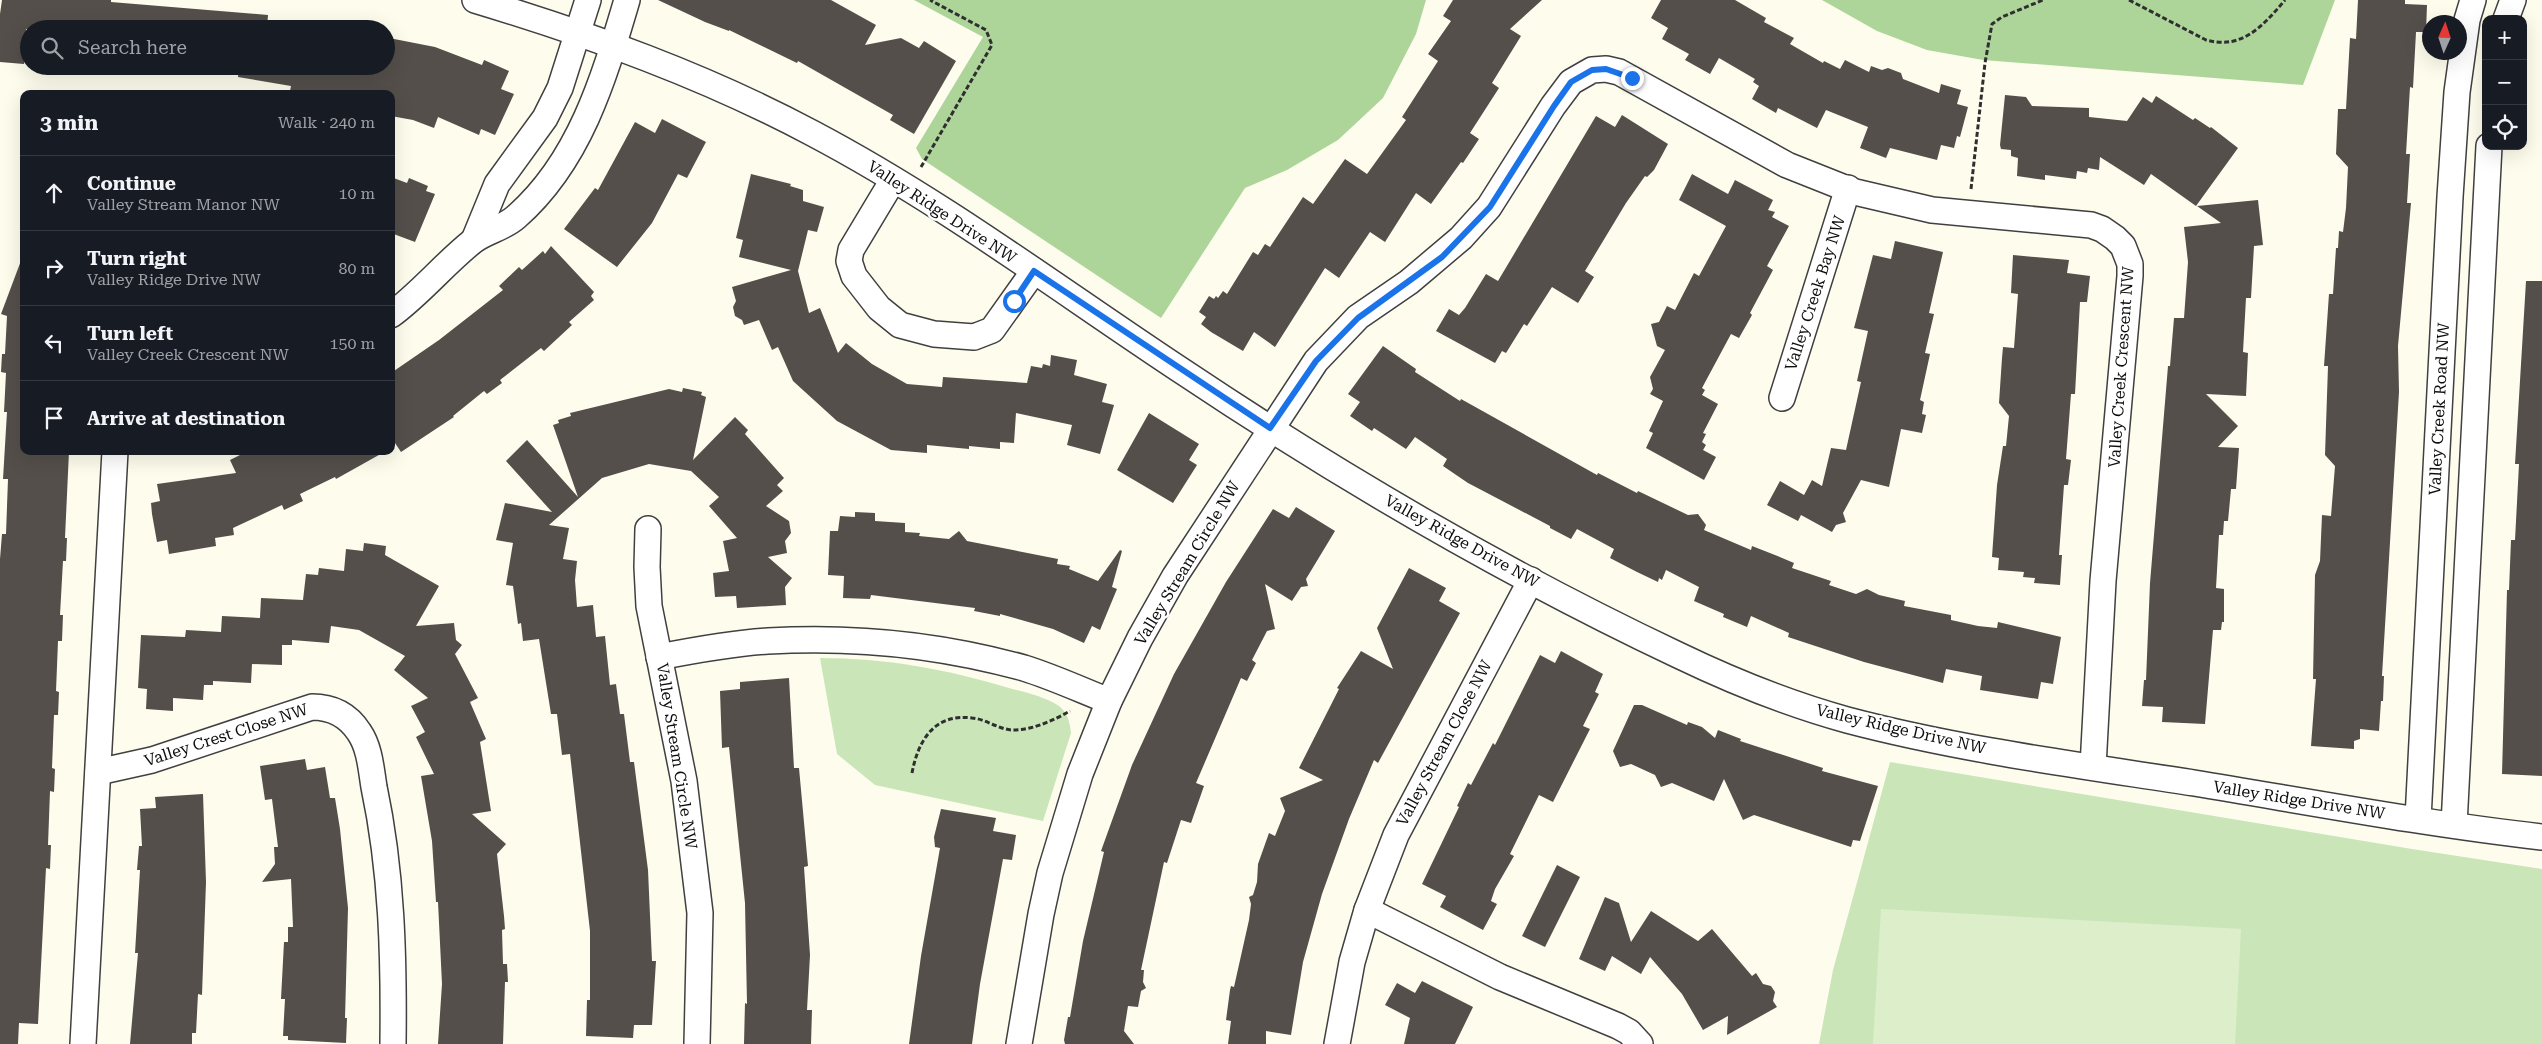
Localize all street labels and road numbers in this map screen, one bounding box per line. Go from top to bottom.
street label: Valley Ridge Drive NW [864,157,1021,268]
street label: Valley Creek Bay NW [1781,212,1849,373]
street label: Valley Creek Crescent NW [2104,265,2138,468]
street label: Valley Creek Road NW [2425,321,2453,496]
street label: Valley Stream Circle NW [1130,477,1244,648]
street label: Valley Ridge Drive NW [1381,491,1543,592]
street label: Valley Stream Close NW [1392,656,1496,829]
street label: Valley Stream Circle NW [653,662,701,851]
street label: Valley Crest Close NW [142,699,311,770]
street label: Valley Ridge Drive NW [1814,700,1989,758]
street label: Valley Ridge Drive NW [2212,777,2387,823]

